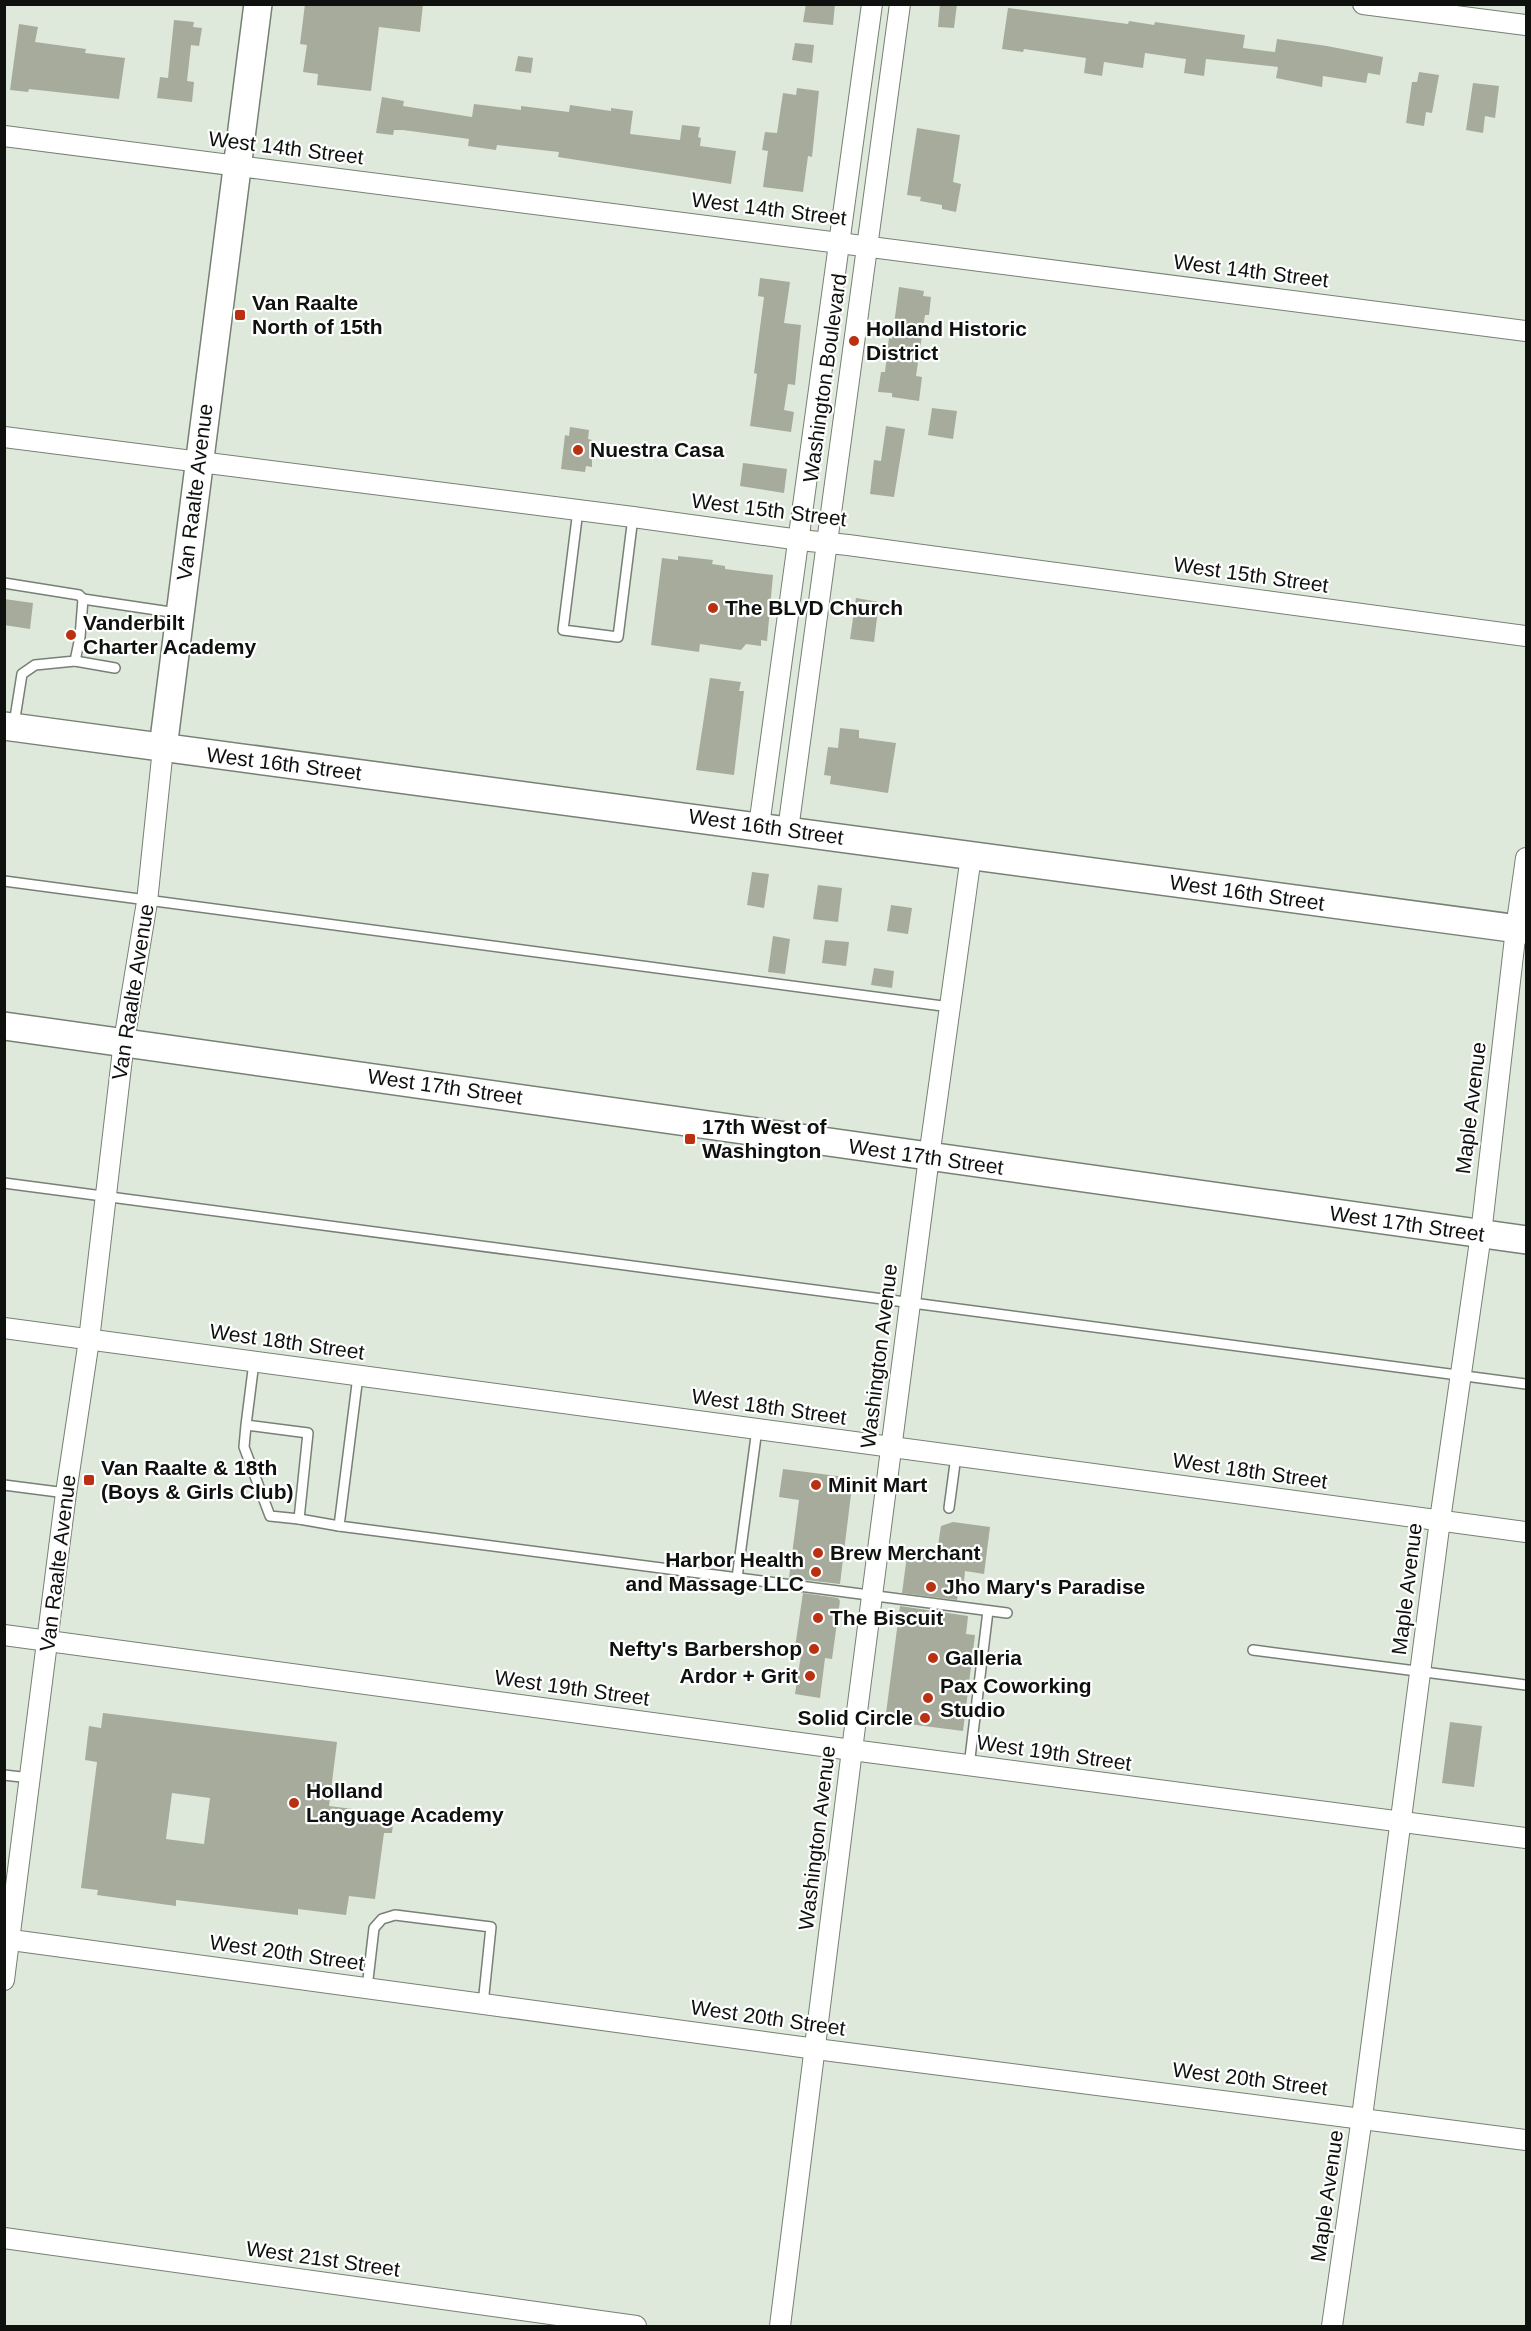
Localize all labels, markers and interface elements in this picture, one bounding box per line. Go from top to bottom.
street label: West 14th Street [207,127,365,168]
street label: West 14th Street [690,188,848,229]
street label: West 14th Street [1172,250,1330,291]
street label: Washington Boulevard [798,272,851,484]
place label: Van Raalte North of 15th [252,291,383,338]
marker: Van Raalte North of 15th [233,308,247,322]
place label: Holland Historic District [866,317,1027,364]
marker: Holland Historic District [847,334,861,348]
street label: Van Raalte Avenue [172,402,217,582]
place label: Nuestra Casa [590,438,725,461]
marker: Nuestra Casa [571,443,585,457]
street label: West 15th Street [690,489,848,530]
street label: West 15th Street [1172,552,1330,597]
place label: The BLVD Church [725,596,903,619]
marker: The BLVD Church [706,601,720,615]
place label: Vanderbilt Charter Academy [83,611,256,658]
marker: Vanderbilt Charter Academy [64,628,78,642]
street label: West 16th Street [205,743,363,784]
street label: West 16th Street [687,804,845,849]
street label: West 16th Street [1168,870,1326,915]
street label: Van Raalte Avenue [107,902,158,1082]
street label: Maple Avenue [1451,1041,1490,1175]
street label: West 17th Street [366,1064,524,1109]
place label: 17th West of Washington [702,1115,827,1162]
marker: 17th West of Washington [683,1132,697,1146]
street label: West 17th Street [847,1134,1005,1179]
street label: West 17th Street [1328,1201,1486,1246]
street label: Washington Avenue [856,1262,901,1449]
street label: West 18th Street [208,1319,366,1364]
street label: West 18th Street [690,1384,848,1429]
street label: West 18th Street [1171,1448,1329,1493]
place label: Van Raalte & 18th (Boys & Girls Club) [101,1456,294,1503]
street label: Van Raalte Avenue [35,1473,80,1653]
marker: Van Raalte & 18th (Boys & Girls Club) [82,1473,96,1487]
place label: Minit Mart [828,1473,927,1496]
marker: Minit Mart [809,1478,823,1492]
street label: Maple Avenue [1387,1522,1426,1656]
place label: Brew Merchant [830,1541,981,1564]
marker: Brew Merchant [811,1546,825,1560]
place label: Harbor Health and Massage LLC [625,1548,804,1595]
marker: Harbor Health and Massage LLC [809,1565,823,1579]
place label: Jho Mary's Paradise [943,1575,1145,1598]
marker: Jho Mary's Paradise [924,1580,938,1594]
place label: The Biscuit [830,1606,943,1629]
marker: The Biscuit [811,1611,825,1625]
place label: Nefty's Barbershop [609,1637,802,1660]
marker: Nefty's Barbershop [807,1642,821,1656]
place label: Galleria [945,1646,1022,1669]
marker: Galleria [926,1651,940,1665]
place label: Ardor + Grit [680,1664,798,1687]
street label: West 19th Street [493,1665,651,1710]
marker: Ardor + Grit [803,1669,817,1683]
place label: Pax Coworking Studio [940,1674,1092,1721]
marker: Pax Coworking Studio [921,1691,935,1705]
place label: Solid Circle [797,1706,913,1729]
marker: Solid Circle [918,1711,932,1725]
street label: West 19th Street [975,1730,1133,1775]
street label: Washington Avenue [794,1744,839,1931]
place label: Holland Language Academy [306,1779,504,1826]
marker: Holland Language Academy [287,1796,301,1810]
street label: West 20th Street [208,1930,366,1975]
street label: West 20th Street [689,1995,847,2040]
street label: West 20th Street [1171,2058,1329,2099]
street label: Maple Avenue [1306,2129,1347,2263]
street label: West 21st Street [245,2236,401,2281]

